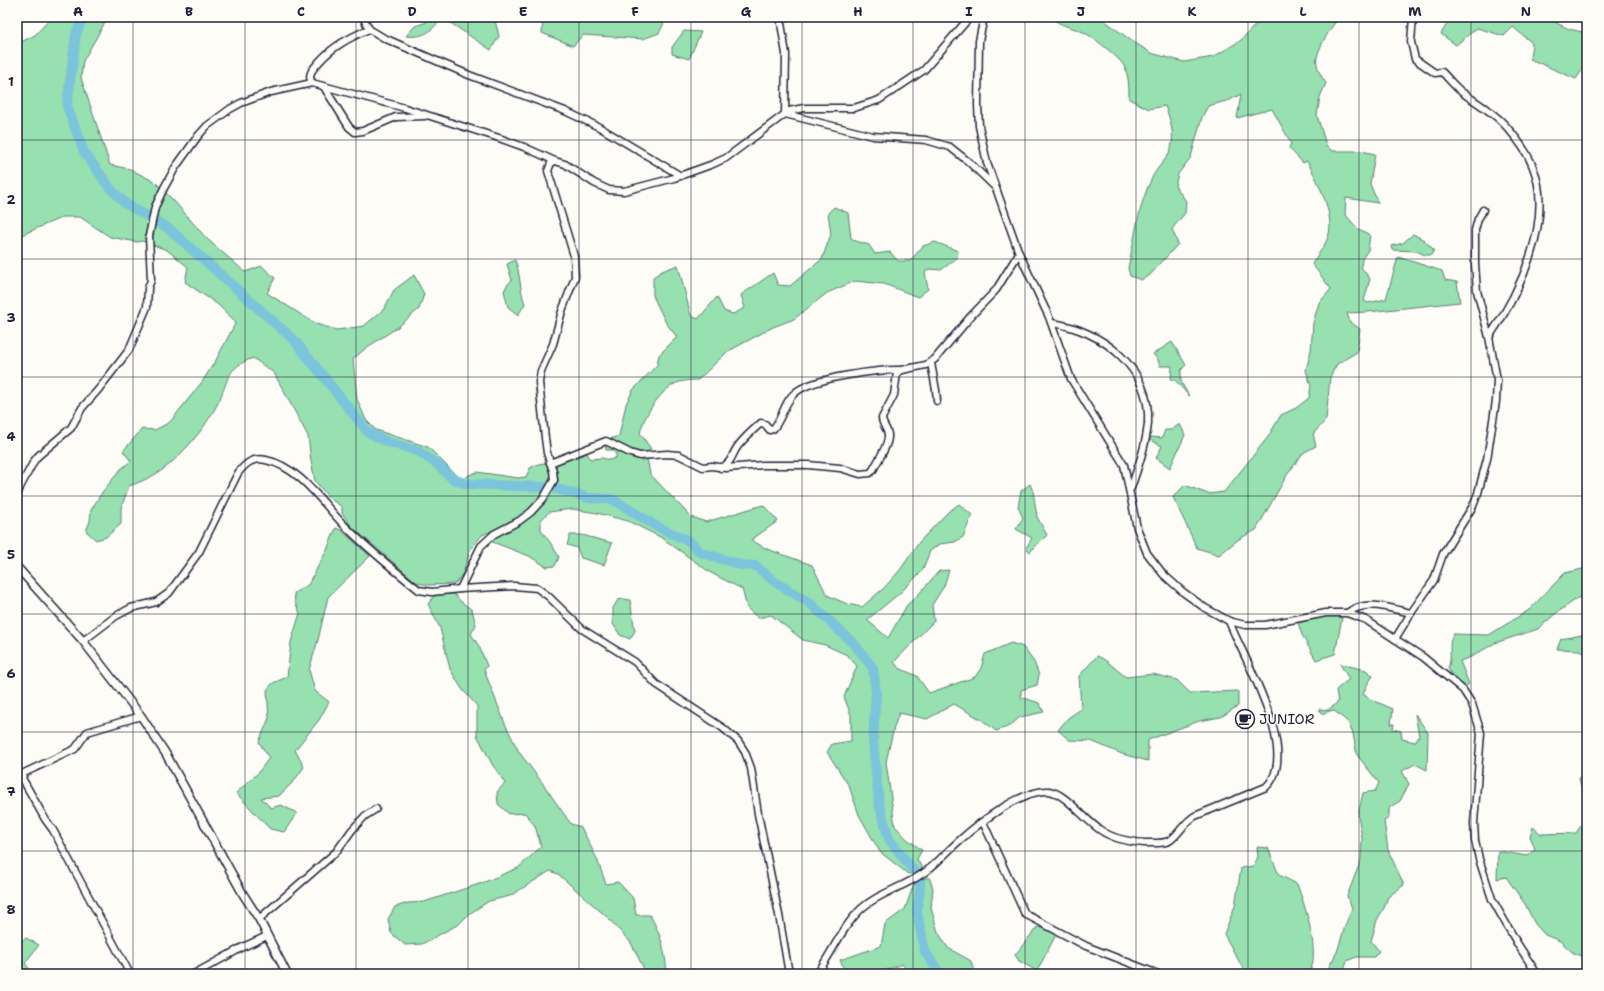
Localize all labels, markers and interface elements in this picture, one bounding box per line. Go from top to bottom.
text: A [73,3,83,20]
text: B [185,3,193,20]
text: C [297,3,305,20]
text: D [407,3,417,20]
text: E [519,3,528,20]
text: F [631,3,639,20]
text: G [741,3,752,20]
text: H [853,3,863,20]
text: I [965,3,973,20]
text: J [1077,3,1085,20]
text: K [1188,3,1197,20]
text: L [1299,3,1307,20]
text: M [1408,3,1422,20]
text: N [1521,3,1531,20]
text: 1 [8,73,14,90]
text: 2 [6,191,16,208]
text: 3 [6,309,16,326]
text: 4 [6,428,16,445]
text: 5 [7,546,15,563]
text: 6 [6,665,16,682]
cafe icon: JUNIOR [1234,708,1256,730]
place label: JUNIOR [1259,710,1315,728]
text: 7 [6,783,16,800]
text: 8 [6,901,16,918]

